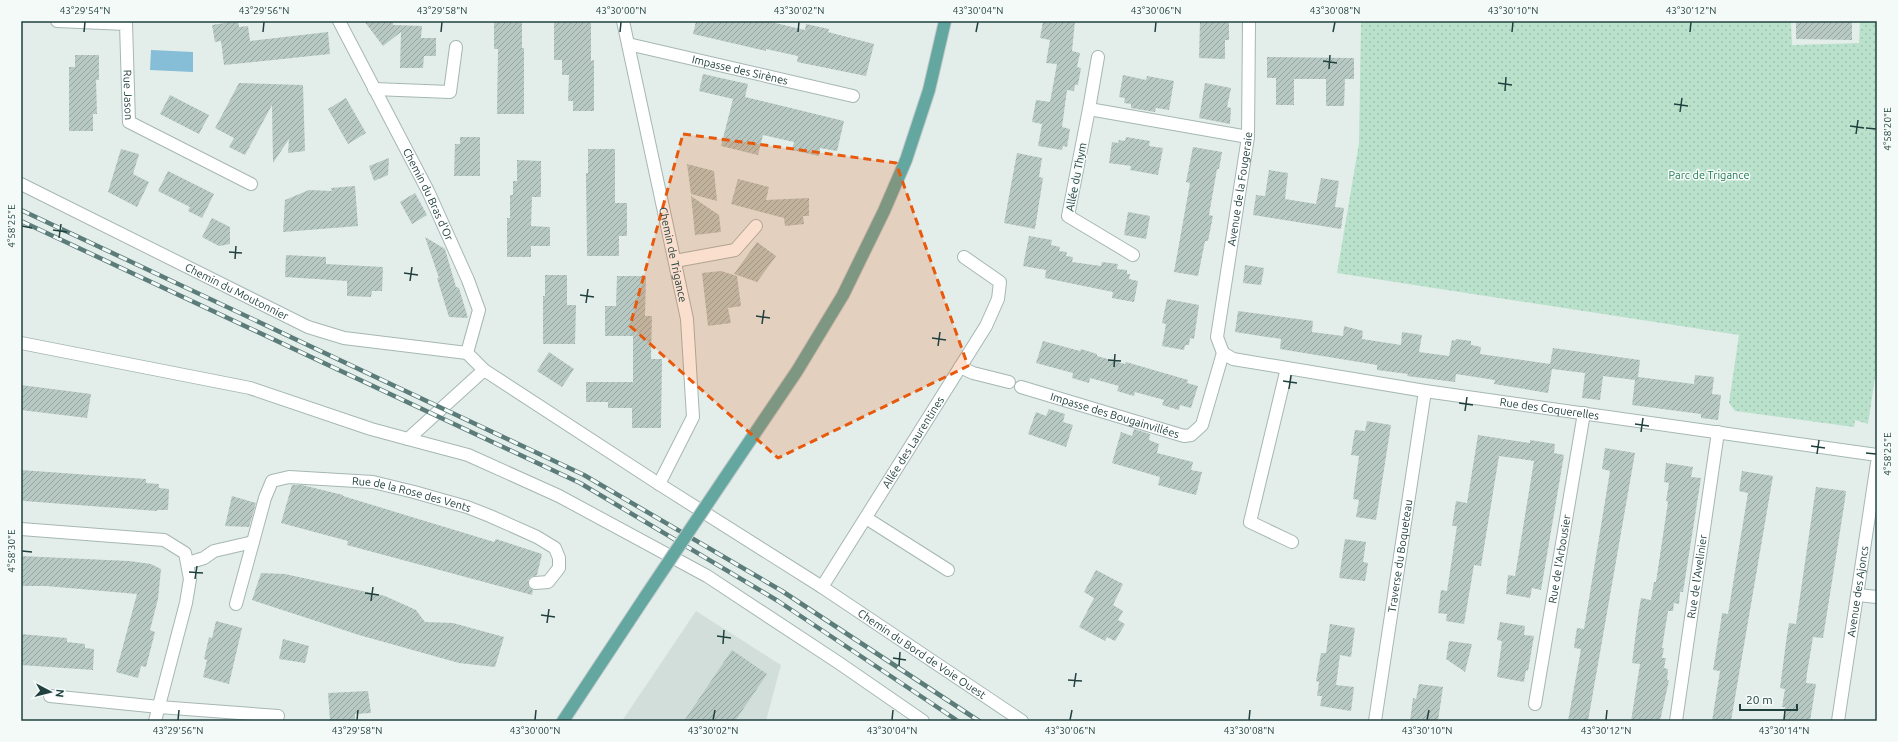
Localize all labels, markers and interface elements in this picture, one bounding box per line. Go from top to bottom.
text: 43°29'54"N [60,5,110,16]
text: 43°29'56"N [239,5,289,16]
text: 43°29'58"N [417,5,467,16]
text: 43°30'00"N [596,5,646,16]
text: 43°30'02"N [774,5,824,16]
text: 43°30'04"N [953,5,1003,16]
text: 43°30'06"N [1131,5,1181,16]
text: 43°30'08"N [1310,5,1360,16]
text: 43°30'10"N [1488,5,1538,16]
text: 43°30'12"N [1666,5,1716,16]
street label: Impasse des Sirènes [691,53,789,87]
street label: Rue Jason [121,70,135,120]
text: 4°58'20"E [1882,107,1893,151]
street label: Avenue de la Fougeraie [1225,132,1254,247]
street label: Allée du Thym [1063,142,1089,212]
street label: Chemin du Bras d'Or [401,146,456,243]
park label: Parc de Trigance [1669,169,1749,181]
text: 4°58'25"E [6,204,17,248]
street label: Chemin de Trigance [657,206,689,303]
street label: Chemin du Moutonnier [183,261,291,323]
street label: Impasse des Bougainvillées [1049,390,1181,440]
street label: Allée des Laurentines [880,394,946,490]
street label: Rue des Coquerelles [1499,396,1600,422]
text: 4°58'25"E [1882,432,1893,476]
street label: Rue de la Rose des Vents [352,475,473,514]
street label: Traverse du Boqueteau [1386,498,1415,613]
street label: Rue de l'Arbousier [1546,513,1573,604]
text: 4°58'30"E [6,529,17,573]
street label: Rue de l'Avelinier [1685,533,1709,619]
street label: Avenue des Ajoncs [1845,545,1870,638]
street label: Chemin du Bord de Voie Ouest [856,607,989,701]
north arrow [30,672,70,712]
scale bar [1740,686,1797,712]
text: N [53,688,66,698]
text: 20 m [1746,693,1773,706]
text: 43°29'56"N [153,725,203,736]
text: 43°29'58"N [332,725,382,736]
text: 43°30'00"N [510,725,560,736]
text: 43°30'02"N [688,725,738,736]
text: 43°30'04"N [867,725,917,736]
text: 43°30'06"N [1045,725,1095,736]
text: 43°30'08"N [1224,725,1274,736]
text: 43°30'10"N [1402,725,1452,736]
text: 43°30'12"N [1581,725,1631,736]
text: 43°30'14"N [1759,725,1809,736]

